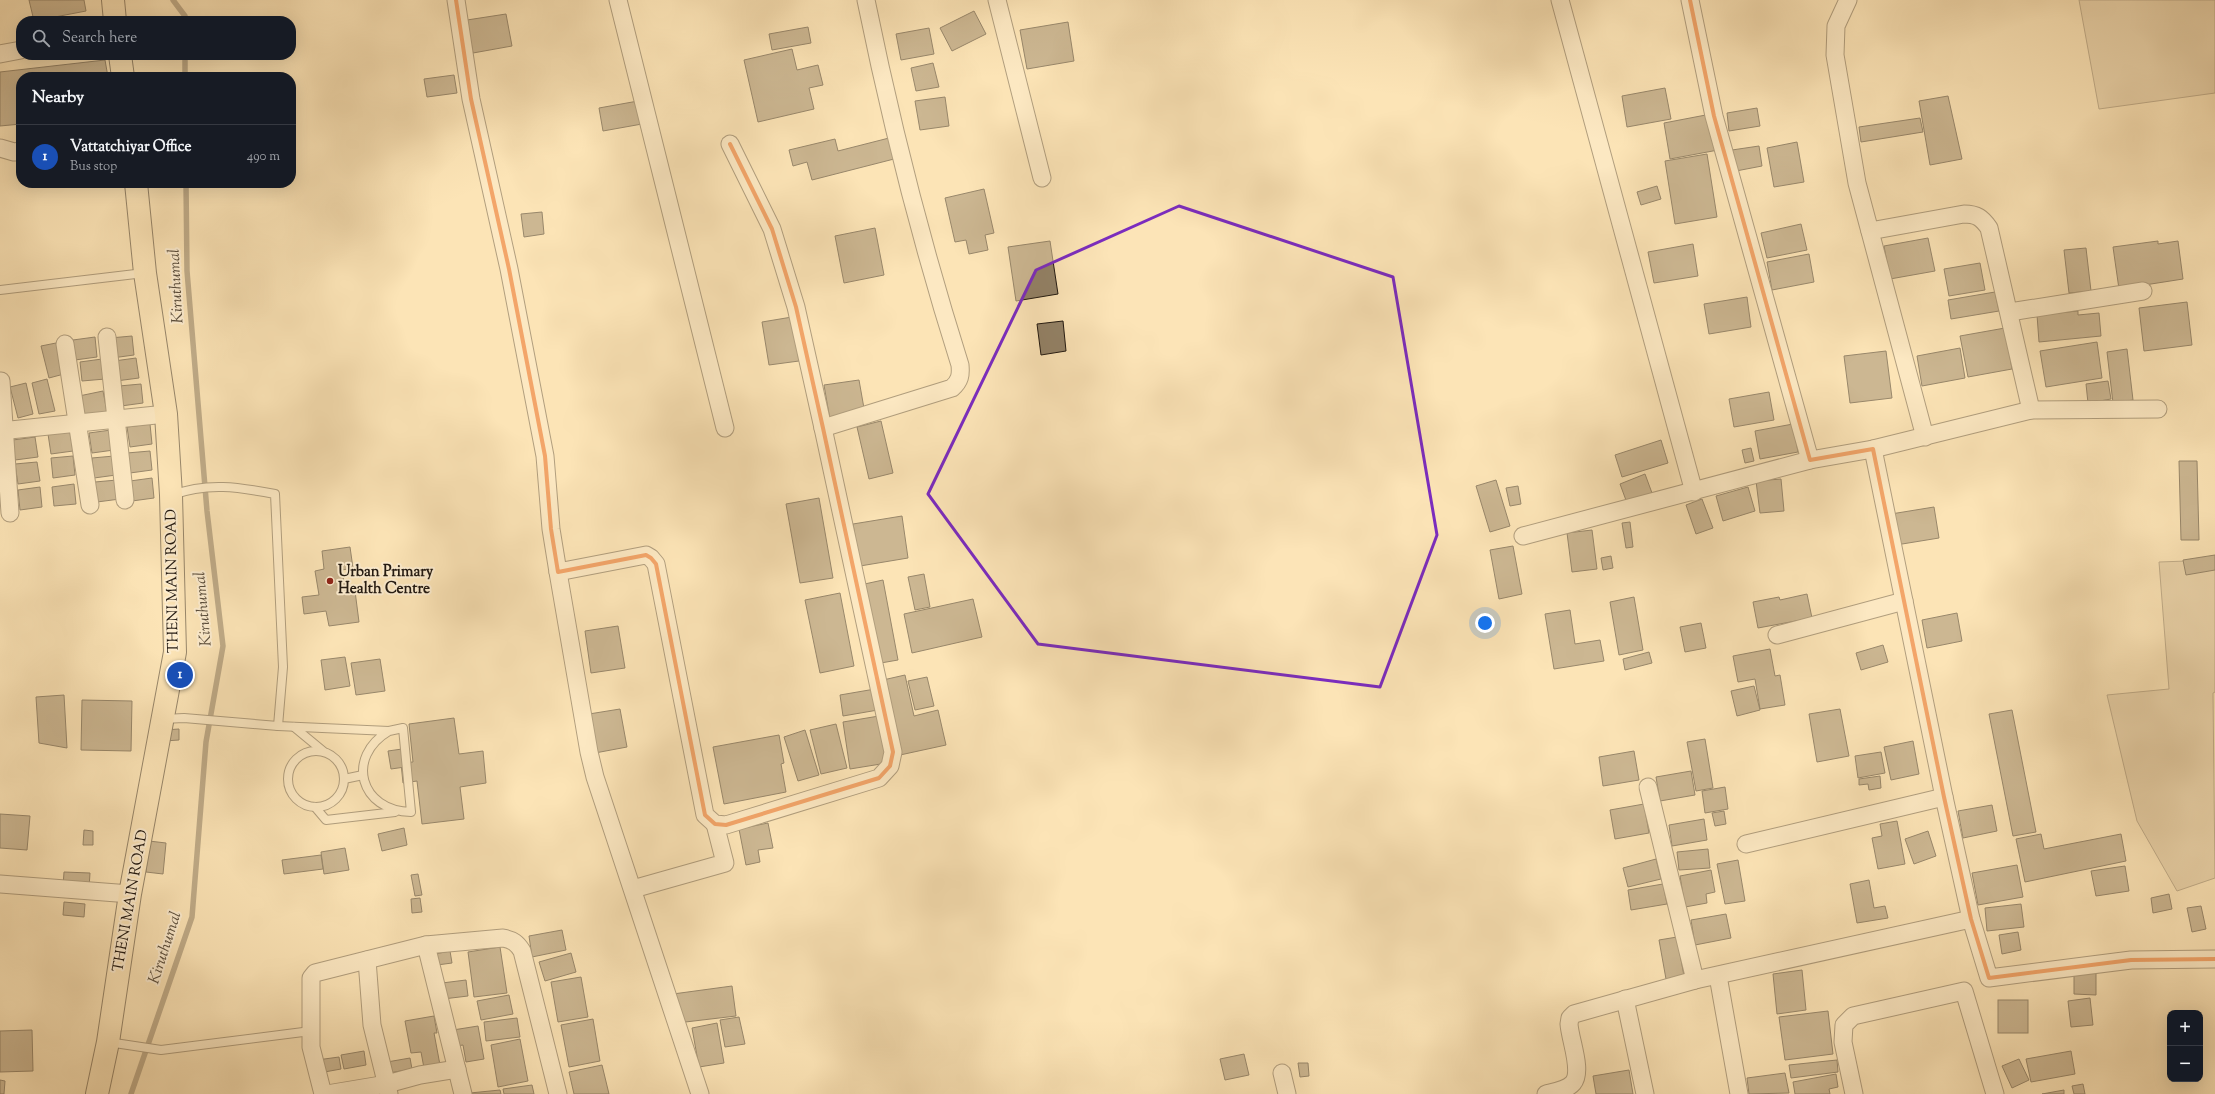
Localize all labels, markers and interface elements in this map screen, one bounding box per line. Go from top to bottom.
search box [16,16,296,60]
icon: search [30,27,52,49]
text: Search here [62,28,137,49]
text: Nearby [32,86,84,110]
text: Vattatchiyar Office [70,137,191,158]
text: 1 [43,148,47,166]
text: 490 m [247,148,280,166]
text: Bus stop [70,158,117,176]
water label: Kiruthumal [164,248,190,324]
street label: THENI MAIN ROAD [161,509,185,653]
place label: Urban Primary Health Centre [338,562,434,600]
water label: Kiruthumal [189,571,219,647]
marker: Urban Primary Health Centre [325,576,335,586]
your location [1475,613,1495,633]
pin: 1 [167,660,193,690]
street label: THENI MAIN ROAD [108,828,154,974]
water label: Kiruthumal [144,909,188,987]
map controls [2167,1010,2203,1082]
button: + [2167,1010,2203,1046]
button: − [2167,1046,2203,1082]

